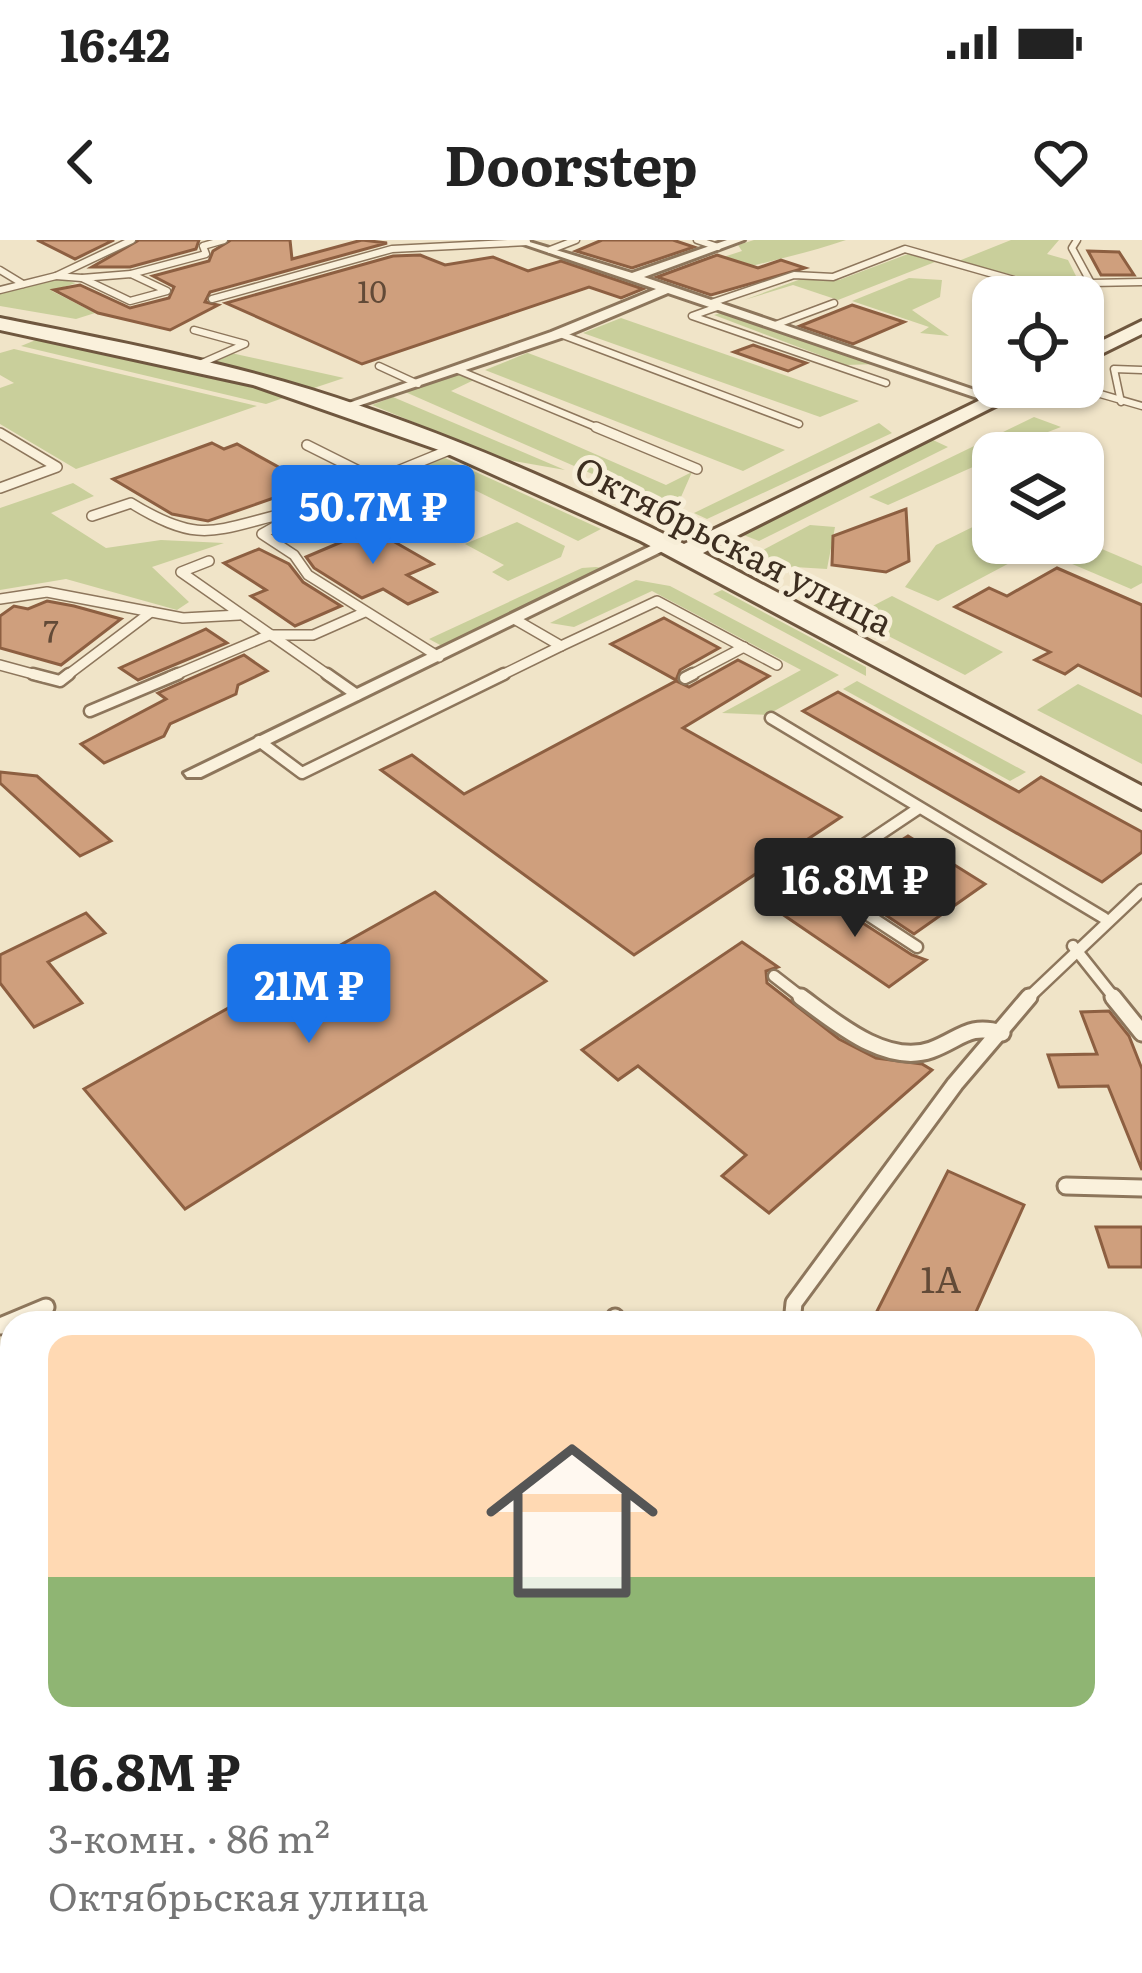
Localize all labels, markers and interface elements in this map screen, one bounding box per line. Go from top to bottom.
text: 16:42 [60,9,170,76]
text: Doorstep [444,122,698,203]
icon: back [48,129,114,195]
icon: heart [1028,129,1094,195]
house number: 10 [357,268,387,312]
map controls [972,276,1104,564]
button: locate [972,276,1104,408]
button: layers [972,432,1104,564]
street label: Октябрьская улица [567,441,904,647]
pin: 50.7M ₽ [262,465,484,567]
text: 50.7M ₽ [299,475,447,533]
house number: 7 [43,608,59,652]
pin: 16.8M ₽ [744,838,966,940]
text: 16.8M ₽ [781,848,929,906]
pin: 21M ₽ [225,944,393,1046]
text: 21M ₽ [254,954,364,1012]
house number: 1А [920,1251,962,1304]
icon: home [464,1413,680,1629]
text: 16.8M ₽ [48,1731,240,1807]
text: 3-комн. · 86 m² [48,1807,330,1865]
text: Октябрьская улица [48,1865,428,1923]

